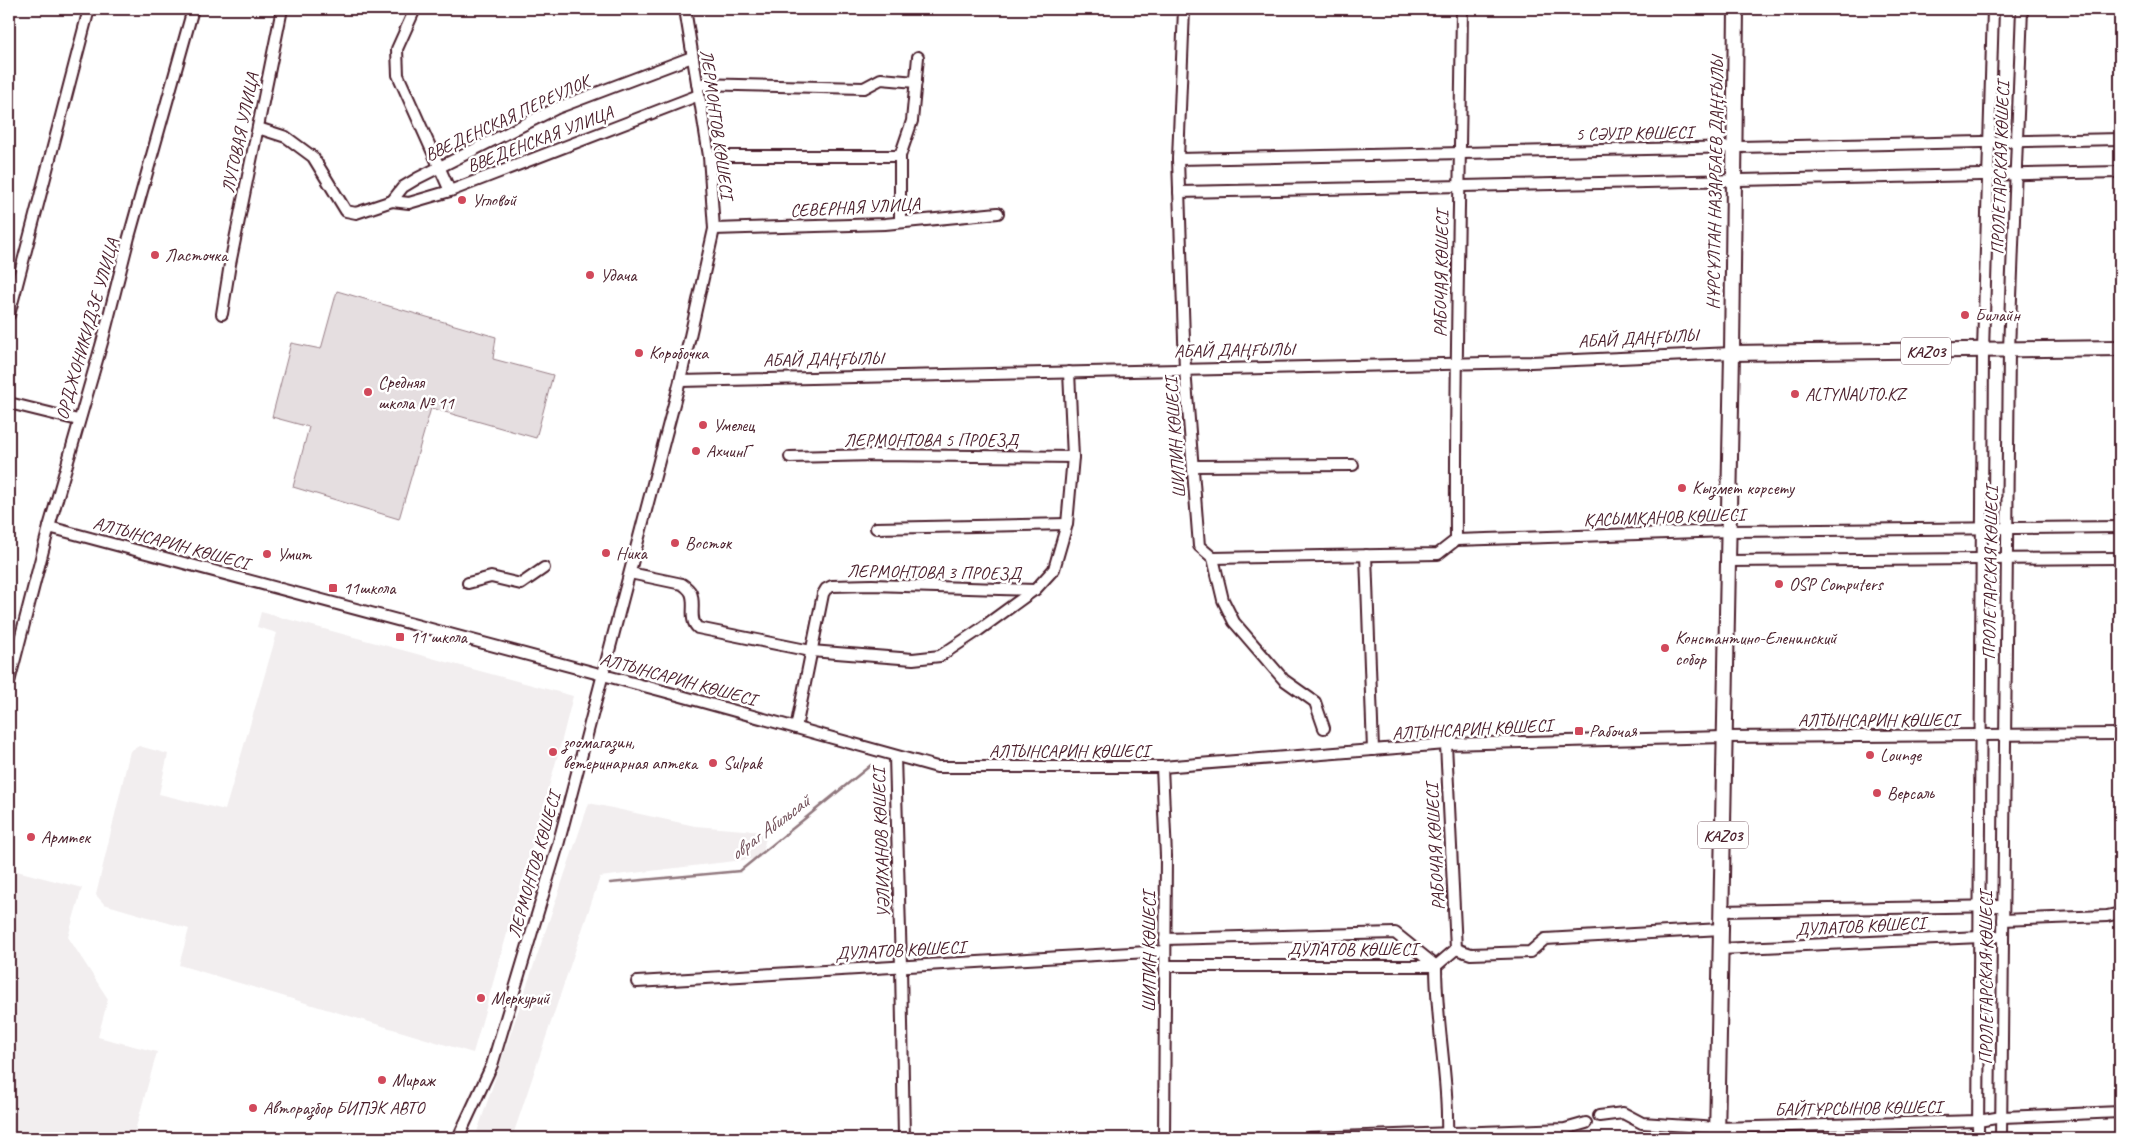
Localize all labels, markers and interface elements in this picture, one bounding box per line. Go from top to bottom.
street label: ЛЕРМОНТОВ КӨШЕСІ [696,48,739,204]
street label: НҰРСҰЛТАН НАЗАРБАЕВ ДАҢҒЫЛЫ [1702,53,1728,310]
street label: ВВЕДЕНСКАЯ ПЕРЕУЛОК [421,69,596,166]
street label: ЛУГОВАЯ УЛИЦА [217,70,264,195]
street label: ПРОЛЕТАРСКАЯ КӨШЕСІ [1986,77,2014,255]
street label: ВВЕДЕНСКАЯ УЛИЦА [464,101,617,177]
street label: 5 СӘУІР КӨШЕСІ [1575,121,1697,145]
place label: Угловой [472,189,518,211]
street label: СЕВЕРНАЯ УЛИЦА [790,193,921,221]
marker: Угловой [456,194,468,206]
street label: РАБОЧАЯ КӨШЕСІ [1429,207,1453,337]
street label: ОРДЖОНИКИДЗЕ УЛИЦА [51,235,124,422]
place label: Ласточка [165,244,229,266]
marker: Ласточка [149,249,161,261]
place label: Удача [600,264,638,286]
marker: Удача [584,269,596,281]
place label: Билайн [1975,304,2021,326]
marker: Билайн [1959,309,1971,321]
street label: АБАЙ ДАҢҒЫЛЫ [1578,324,1702,352]
street label: АБАЙ ДАҢҒЫЛЫ [1174,338,1297,362]
road number: KАZ03 [1901,338,1951,364]
place label: Коробочка [649,342,709,364]
marker: Коробочка [633,347,645,359]
street label: АБАЙ ДАҢҒЫЛЫ [763,347,886,371]
place label: Средняя школа № 11 [378,371,455,414]
street label: ШИПИН КӨШЕСІ [1160,373,1190,499]
place label: ALTYNAUTO.KZ [1805,383,1908,405]
marker: Средняя школа № 11 [362,386,374,398]
marker: ALTYNAUTO.KZ [1789,388,1801,400]
place label: Умелец [713,414,755,436]
marker: Умелец [697,419,709,431]
street label: ЛЕРМОНТОВА 5 ПРОЕЗД [844,429,1020,451]
place label: АхчинГ [706,440,754,462]
marker: АхчинГ [690,445,702,457]
place label: Кызмет корсету [1692,477,1796,500]
marker: Кызмет корсету [1676,482,1688,494]
street label: ПРОЛЕТАРСКАЯ КӨШЕСІ [1977,482,2003,660]
street label: ҚАСЫМҚАНОВ КӨШЕСІ [1583,503,1749,531]
street label: АЛТЫНСАРИН КӨШЕСІ [91,512,255,575]
place label: Восток [685,532,733,554]
marker: Восток [669,537,681,549]
place label: Ника [616,542,648,564]
place label: Умит [277,543,312,565]
marker: Ника [600,547,612,559]
marker: Умит [261,548,273,560]
street label: ЛЕРМОНТОВА 3 ПРОЕЗД [847,559,1023,585]
place label: OSP Computers [1789,573,1884,595]
place label: 11школа [343,577,397,599]
marker: OSP Computers [1773,578,1785,590]
marker: 11школа [327,582,339,594]
place label: 11 школа [410,626,469,648]
place label: Константино-Еленинский собор [1675,627,1838,670]
marker: 11 школа [394,631,406,643]
marker: Константино-Еленинский собор [1659,642,1671,654]
street label: АЛТЫНСАРИН КӨШЕСІ [598,648,762,711]
street label: АЛТЫНСАРИН КӨШЕСІ [1798,709,1962,731]
street label: АЛТЫНСАРИН КӨШЕСІ [1391,714,1556,744]
place label: Рабочая [1589,720,1638,742]
marker: Рабочая [1573,725,1585,737]
place label: зоомагазин, ветеринарная аптека [561,731,699,774]
street label: АЛТЫНСАРИН КӨШЕСІ [989,740,1153,762]
place label: Lounge [1880,744,1922,766]
marker: зоомагазин, ветеринарная аптека [547,746,559,758]
marker: Lounge [1864,749,1876,761]
place label: Sulpak [723,752,763,774]
marker: Sulpak [707,757,719,769]
street label: УӘЛИХАНОВ КӨШЕСІ [867,764,895,918]
street label: РАБОЧАЯ КӨШЕСІ [1421,780,1449,911]
place label: Версаль [1887,782,1935,804]
street label: ЛЕРМОНТОВ КӨШЕСІ [503,786,566,940]
water label: овраг Абильсай [725,787,818,866]
marker: Версаль [1871,787,1883,799]
road number: KАZ03 [1698,822,1748,848]
place label: Армтек [41,826,92,848]
marker: Армтек [25,831,37,843]
street label: ШИПИН КӨШЕСІ [1138,888,1160,1012]
street label: ПРОЛЕТАРСКАЯ КӨШЕСІ [1975,888,1997,1065]
street label: ДУЛАТОВ КӨШЕСІ [1795,911,1929,940]
street label: ДУЛАТОВ КӨШЕСІ [835,935,969,964]
street label: ДУЛАТОВ КӨШЕСІ [1287,938,1421,960]
place label: Меркурий [491,987,551,1009]
marker: Меркурий [475,992,487,1004]
place label: Мираж [392,1069,436,1091]
marker: Мираж [376,1074,388,1086]
street label: БАЙТҰРСЫНОВ КӨШЕСІ [1774,1095,1945,1120]
place label: Авторазбор БИПЭК АВТО [263,1097,426,1120]
marker: Авторазбор БИПЭК АВТО [247,1102,259,1114]

